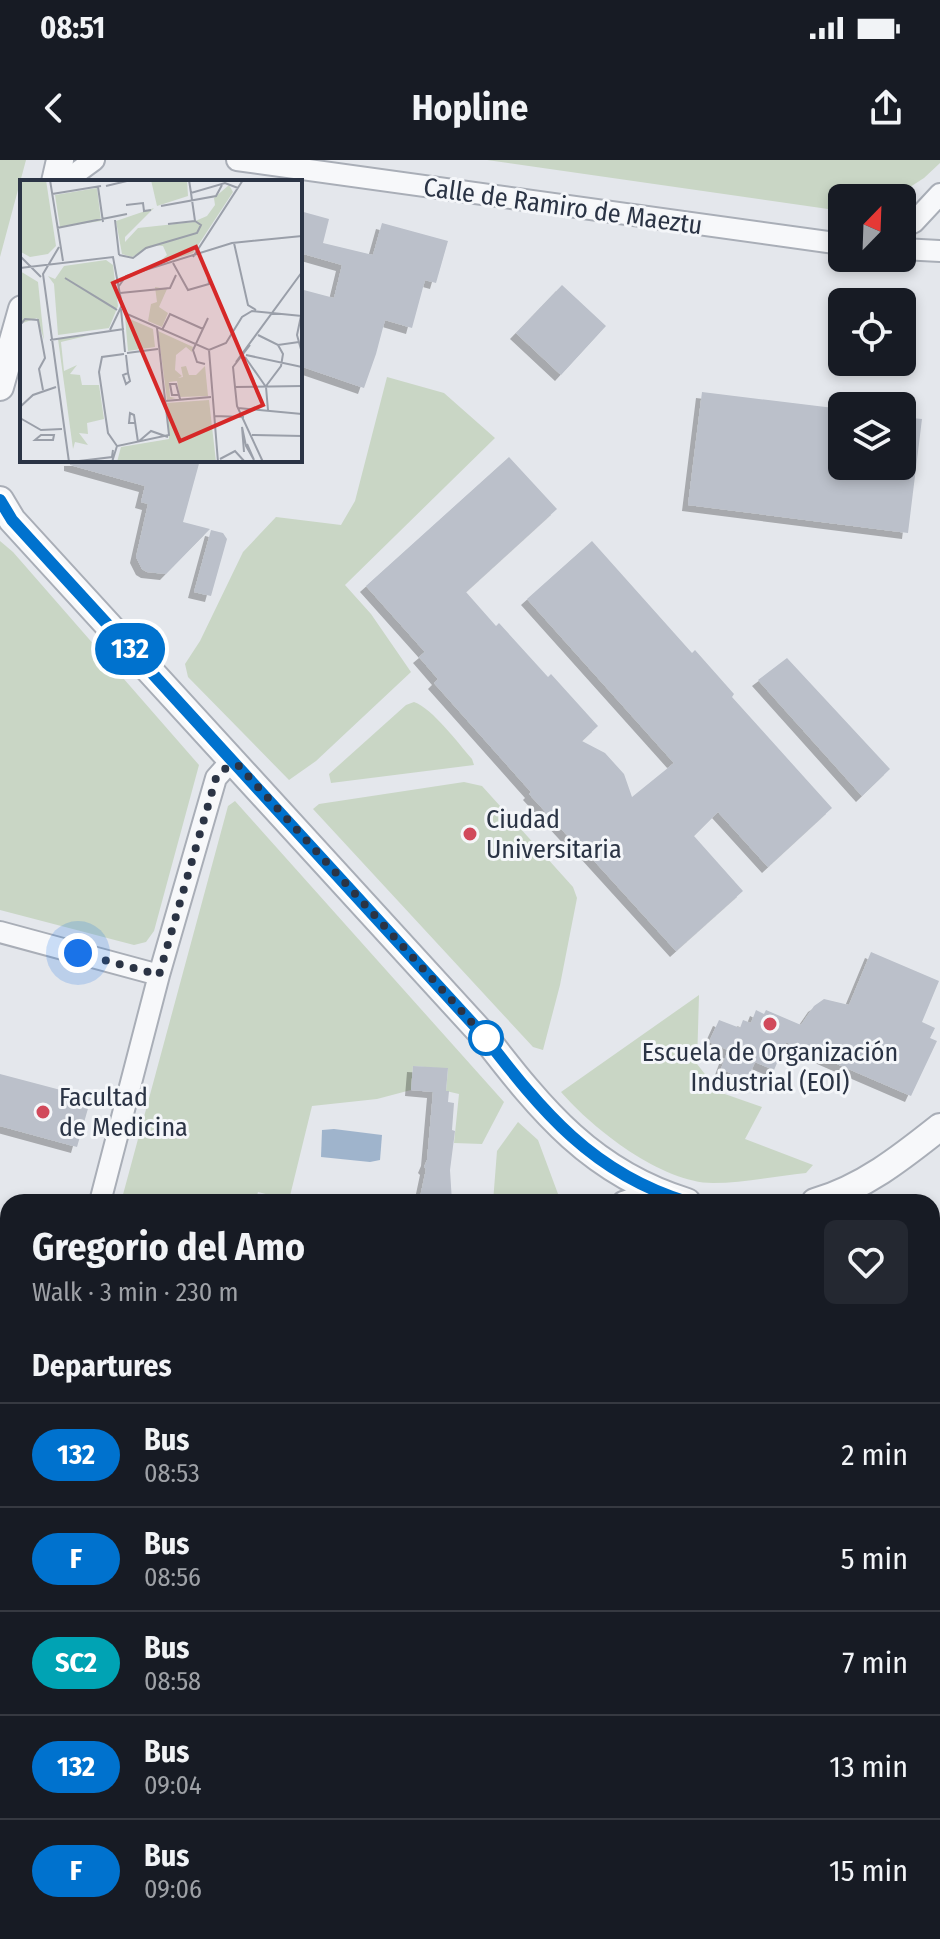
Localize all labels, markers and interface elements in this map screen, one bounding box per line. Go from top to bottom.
text: 08:51 [40,10,105,46]
icon: back [32,86,76,130]
text: Hopline [412,86,528,130]
icon: share [864,86,908,130]
street label: Calle de Ramiro de Maeztu [421,172,704,241]
inset map [20,180,302,462]
north arrow [828,184,916,272]
map controls [828,184,916,480]
button: locate [828,288,916,376]
button: layers [828,392,916,480]
line badge: 132 [84,623,176,675]
text: 132 [111,632,149,665]
place label: Ciudad Universitaria [486,804,622,865]
marker: Ciudad Universitaria [461,825,479,843]
your location [58,933,98,973]
marker: Escuela de Organización Industrial (EOI) [761,1015,779,1033]
unlabelled marker [469,1021,503,1055]
place label: Escuela de Organización Industrial (EOI) [642,1037,898,1098]
place label: Facultad de Medicina [59,1082,188,1143]
marker: Facultad de Medicina [34,1103,52,1121]
button: heart [824,1220,908,1304]
text: Gregorio del Amo [32,1224,305,1270]
text: Walk · 3 min · 230 m [32,1277,239,1308]
text: Departures [32,1348,172,1384]
text: Bus [144,1422,189,1458]
text: 2 min [841,1437,908,1473]
text: 132 [57,1438,95,1471]
text: 08:53 [144,1458,200,1489]
text: Bus [144,1526,189,1562]
text: 5 min [841,1541,908,1577]
text: F [70,1542,82,1575]
text: 08:56 [144,1562,201,1593]
text: Bus [144,1630,189,1666]
text: 7 min [842,1645,908,1681]
text: SC2 [55,1646,97,1679]
text: 08:58 [144,1666,201,1697]
text: Bus [144,1734,189,1770]
text: 13 min [829,1749,908,1785]
text: 132 [57,1750,95,1783]
text: 09:04 [144,1770,202,1801]
text: Bus [144,1838,189,1874]
text: 15 min [829,1853,908,1889]
text: F [70,1854,82,1887]
text: 09:06 [144,1874,202,1905]

